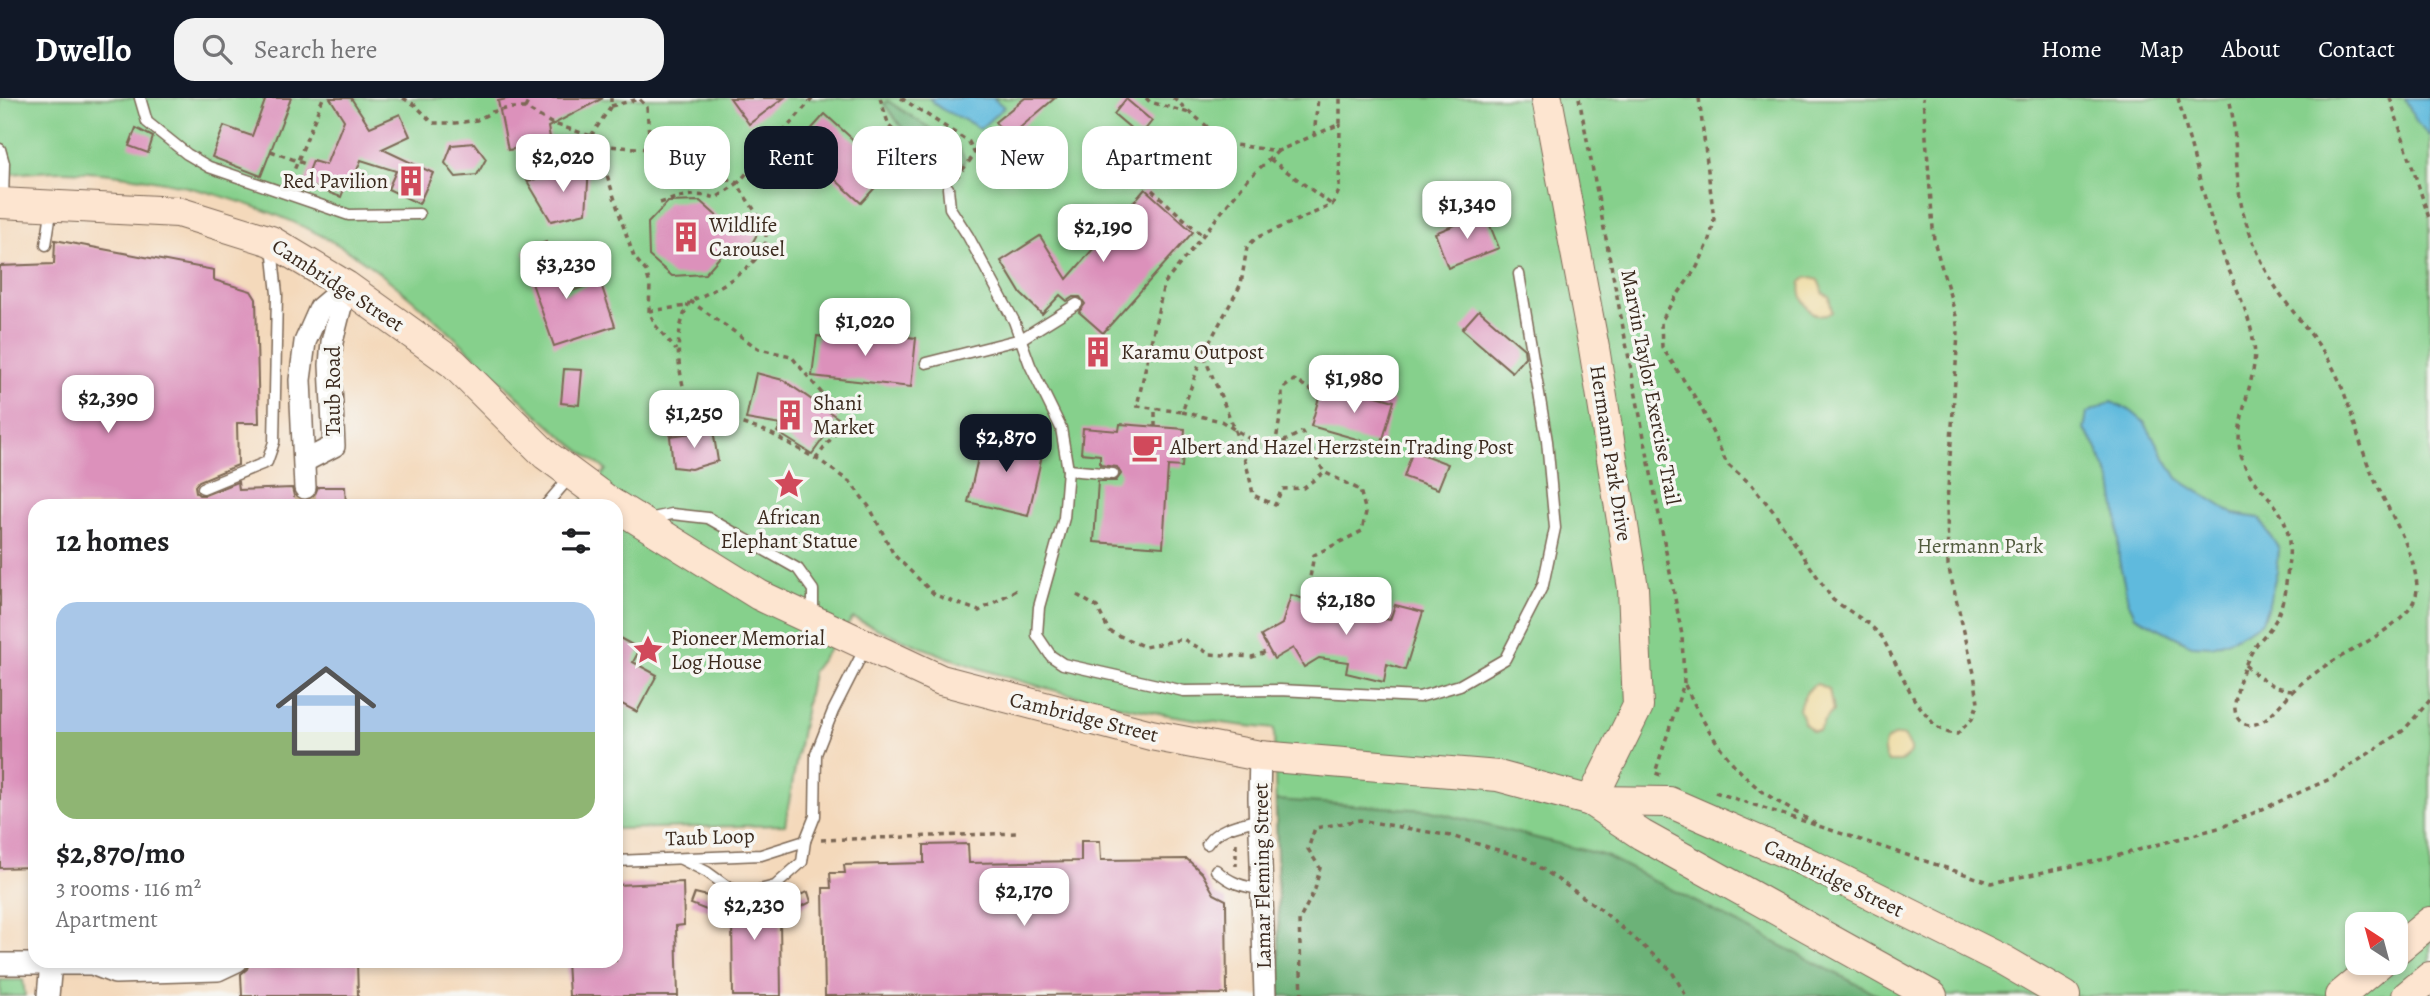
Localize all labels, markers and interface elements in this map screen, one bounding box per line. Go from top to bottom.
search box [174,18,664,81]
text: Dwello [35,27,132,72]
icon: search [198,30,236,68]
text: Search here [254,32,377,67]
text: Home [2041,33,2102,65]
text: Map [2140,33,2184,65]
text: About [2222,33,2280,65]
text: Contact [2318,33,2395,65]
chip: Buy [644,126,730,189]
chip: Rent [744,126,838,189]
chip: Filters [852,126,962,189]
chip: New [976,126,1068,189]
chip: Apartment [1082,126,1237,189]
pin: $2,020 [506,134,620,194]
text: $2,020 [532,141,594,172]
building icon: Red Pavilion [394,164,428,198]
place label: Red Pavilion [282,167,388,195]
pin: $1,340 [1410,181,1524,241]
text: $1,340 [1438,188,1496,219]
pin: $2,190 [1046,204,1160,264]
place label: Wildlife Carousel [708,211,785,263]
text: $2,190 [1074,211,1132,242]
building icon: Wildlife Carousel [669,220,703,254]
street label: Cambridge Street [267,232,409,338]
pin: $3,230 [509,242,623,301]
text: $3,230 [536,248,596,279]
street label: Marvin Taylor Exercise Trail [1614,267,1688,507]
pin: $1,020 [808,299,922,358]
text: $1,020 [835,305,895,336]
building icon: Karamu Outpost [1081,335,1115,369]
place label: Karamu Outpost [1121,338,1264,366]
street label: Taub Road [319,345,347,436]
pin: $1,980 [1297,356,1411,415]
text: $1,980 [1325,362,1383,393]
street label: Hermann Park Drive [1583,363,1639,543]
pin: $2,390 [51,376,165,435]
text: $2,390 [78,382,138,413]
place label: Shani Market [813,389,875,441]
pin: $1,250 [637,390,751,450]
text: $1,250 [665,397,723,428]
building icon: Shani Market [773,398,807,432]
pin: $2,870 [949,414,1063,474]
text: $2,870 [976,421,1036,452]
cafe icon: Albert and Hazel Herzstein Trading Post [1130,430,1164,464]
place label: Albert and Hazel Herzstein Trading Post [1169,433,1514,461]
place icon: African Elephant Statue [772,467,806,501]
place label: African Elephant Statue [720,503,858,555]
text: 12 homes [56,521,169,561]
icon: filters [557,522,595,560]
park label: Hermann Park [1917,532,2044,560]
pin: $2,180 [1289,578,1403,637]
text: $2,180 [1317,584,1375,615]
place label: Pioneer Memorial Log House [671,624,825,676]
place icon: Pioneer Memorial Log House [631,633,665,667]
icon: home [263,648,389,774]
street label: Cambridge Street [1007,685,1161,749]
street label: Lamar Fleming Street [1246,783,1278,969]
street label: Taub Loop [665,821,755,853]
street label: Cambridge Street [1760,832,1909,924]
text: $2,870/mo [56,833,185,873]
pin: $2,170 [967,868,1081,928]
text: 3 rooms · 116 m² [56,873,201,904]
text: $2,170 [995,875,1053,906]
pin: $2,230 [697,882,811,942]
text: $2,230 [724,889,784,920]
text: Apartment [56,904,158,935]
north arrow [2345,912,2408,975]
map controls [2345,912,2408,975]

